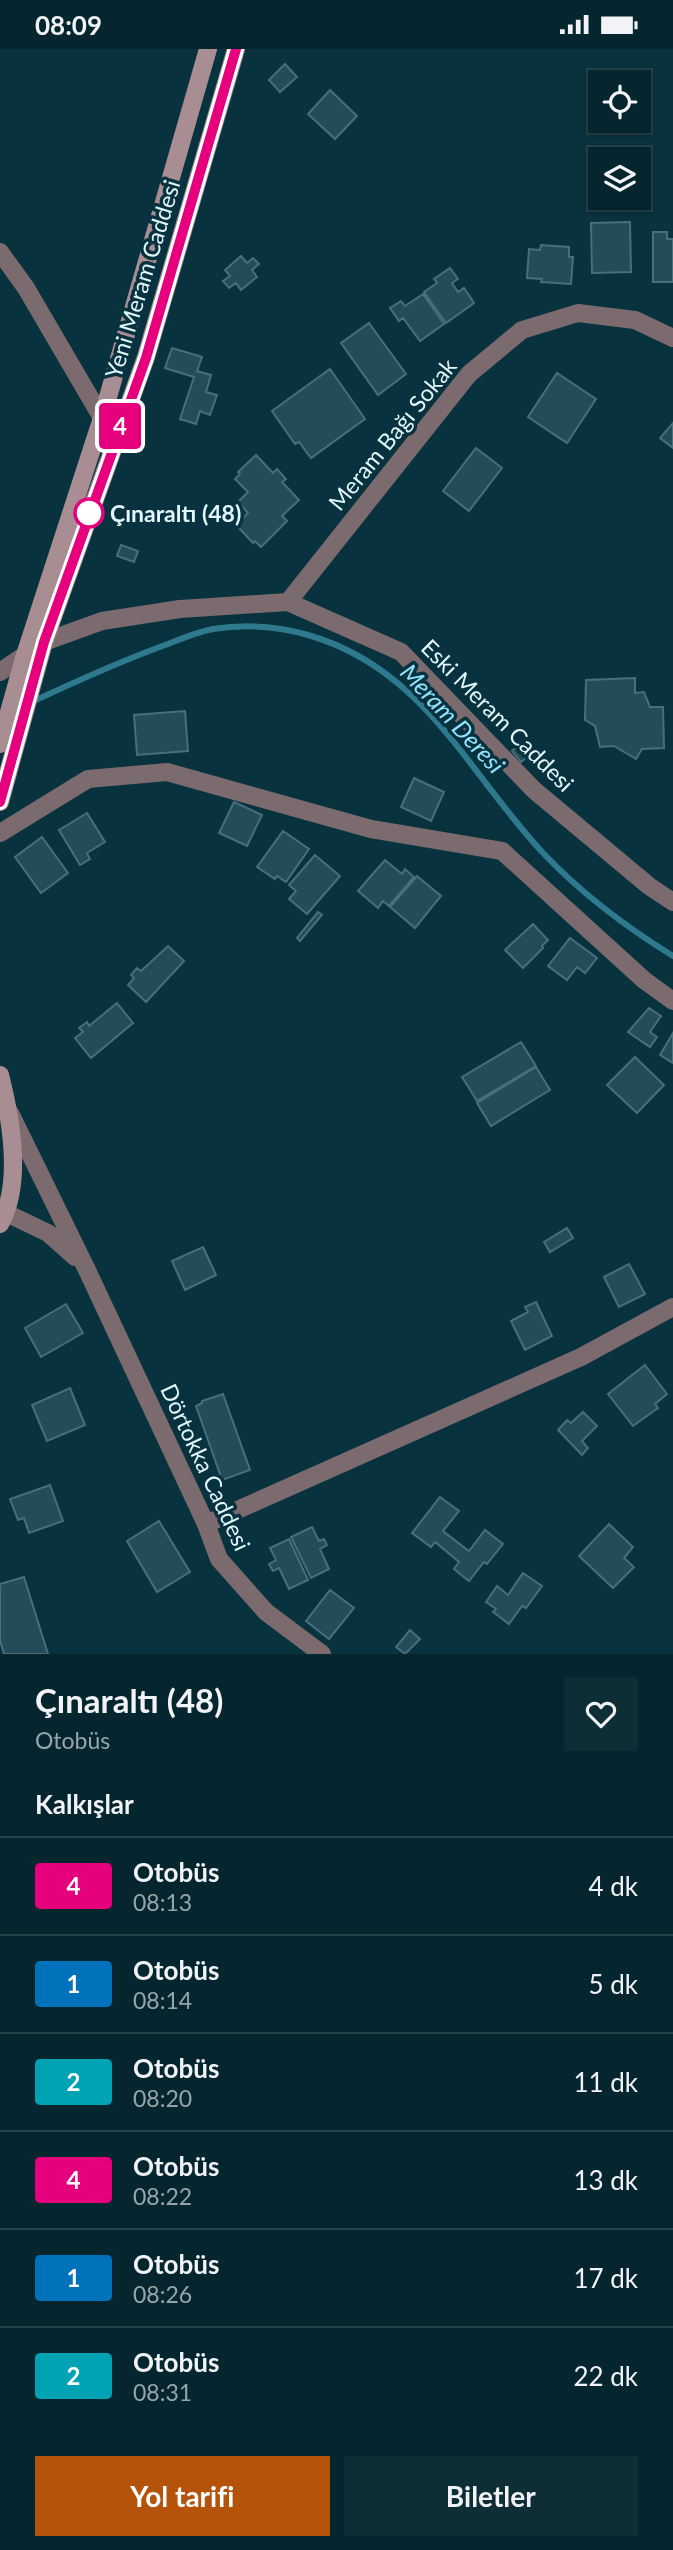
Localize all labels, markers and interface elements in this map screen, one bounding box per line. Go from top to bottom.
text: 08:09 [35,9,102,41]
map controls [588,70,651,210]
button: locate [588,70,651,133]
button: layers [588,147,651,210]
street label: Yeni Meram Caddesi [99,176,185,382]
street label: Meram Bağı Sokak [322,352,462,516]
line badge: 4 [97,403,143,449]
text: 4 [113,411,127,440]
marker: Çınaraltı (48) [74,498,104,528]
place label: Çınaraltı (48) [110,499,241,527]
street label: Eski Meram Caddesi [416,633,580,797]
water label: Meram Deresi [395,657,511,779]
street label: Dörtokka Caddesi [155,1379,257,1555]
button: heart [564,1677,638,1751]
text: Çınaraltı (48) [35,1680,223,1720]
text: Otobüs [35,1726,110,1754]
text: Kalkışlar [35,1788,134,1820]
text: Otobüs [133,1856,219,1888]
text: 4 dk [588,1870,638,1902]
text: 4 [67,1871,80,1900]
text: 08:13 [133,1888,192,1916]
text: Otobüs [133,1954,219,1986]
text: 5 dk [588,1968,638,2000]
text: 1 [67,1969,80,1998]
text: 08:14 [133,1986,192,2014]
text: Otobüs [133,2052,219,2084]
text: 11 dk [573,2066,638,2098]
text: 2 [67,2067,80,2096]
text: 08:20 [133,2084,192,2112]
text: Otobüs [133,2150,219,2182]
text: 13 dk [573,2164,638,2196]
text: 4 [67,2165,80,2194]
text: 08:22 [133,2182,192,2210]
text: Otobüs [133,2248,219,2280]
text: 17 dk [573,2262,638,2294]
text: 1 [67,2263,80,2292]
text: 08:26 [133,2280,192,2308]
text: Otobüs [133,2346,219,2378]
text: 22 dk [573,2360,638,2392]
text: 2 [67,2361,80,2390]
text: 08:31 [133,2378,192,2406]
button: Yol tarifi [35,2456,330,2536]
button: Biletler [344,2456,638,2536]

